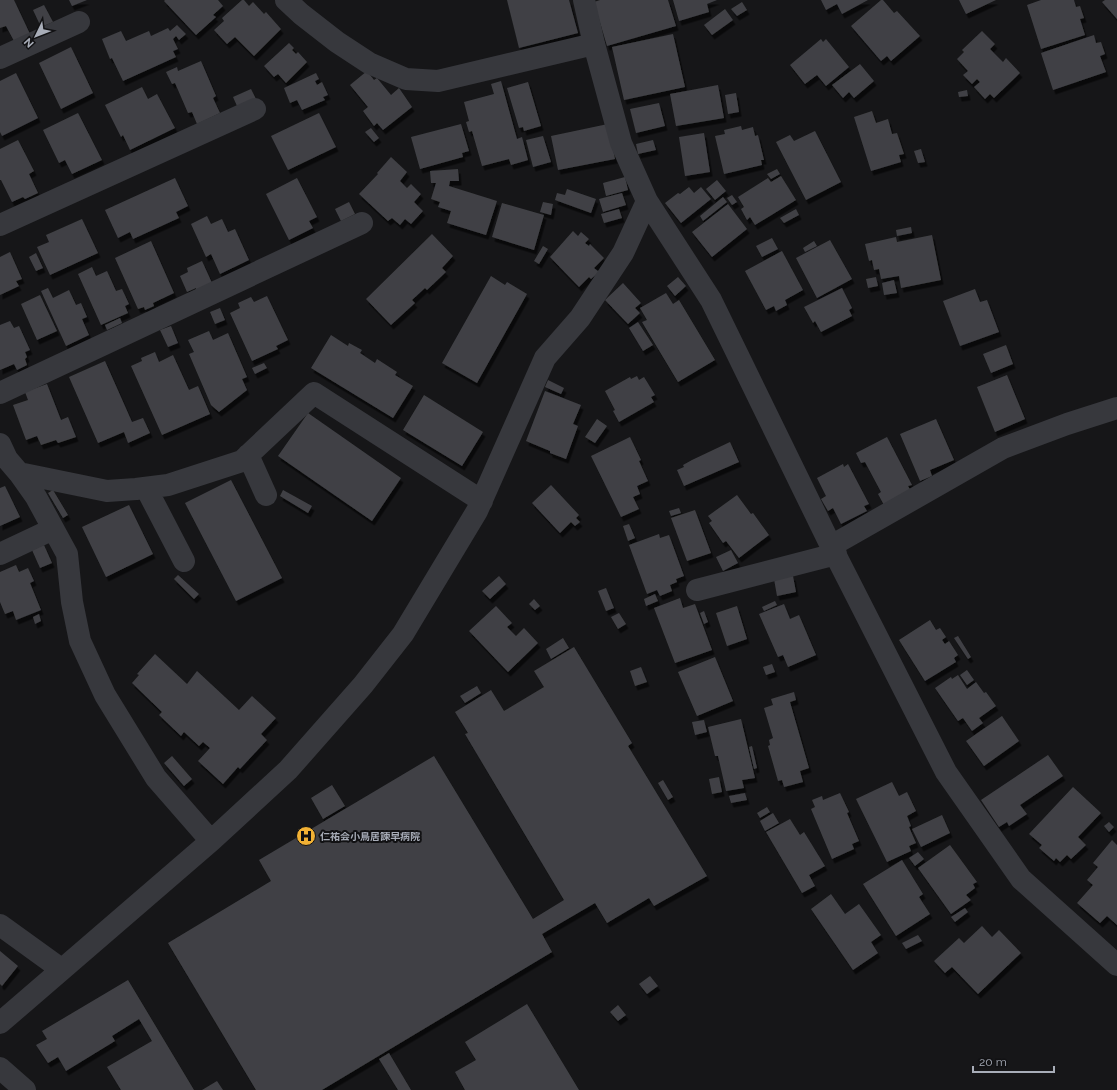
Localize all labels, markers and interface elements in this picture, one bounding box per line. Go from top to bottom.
north arrow [16,16,56,56]
text: N [21,35,37,50]
hospital icon: 仁祐会小鳥居諫早病院 [295,825,317,847]
place label: 仁祐会小鳥居諫早病院 [320,831,420,842]
scale bar [973,1048,1054,1074]
text: 20 m [979,1055,1007,1069]

